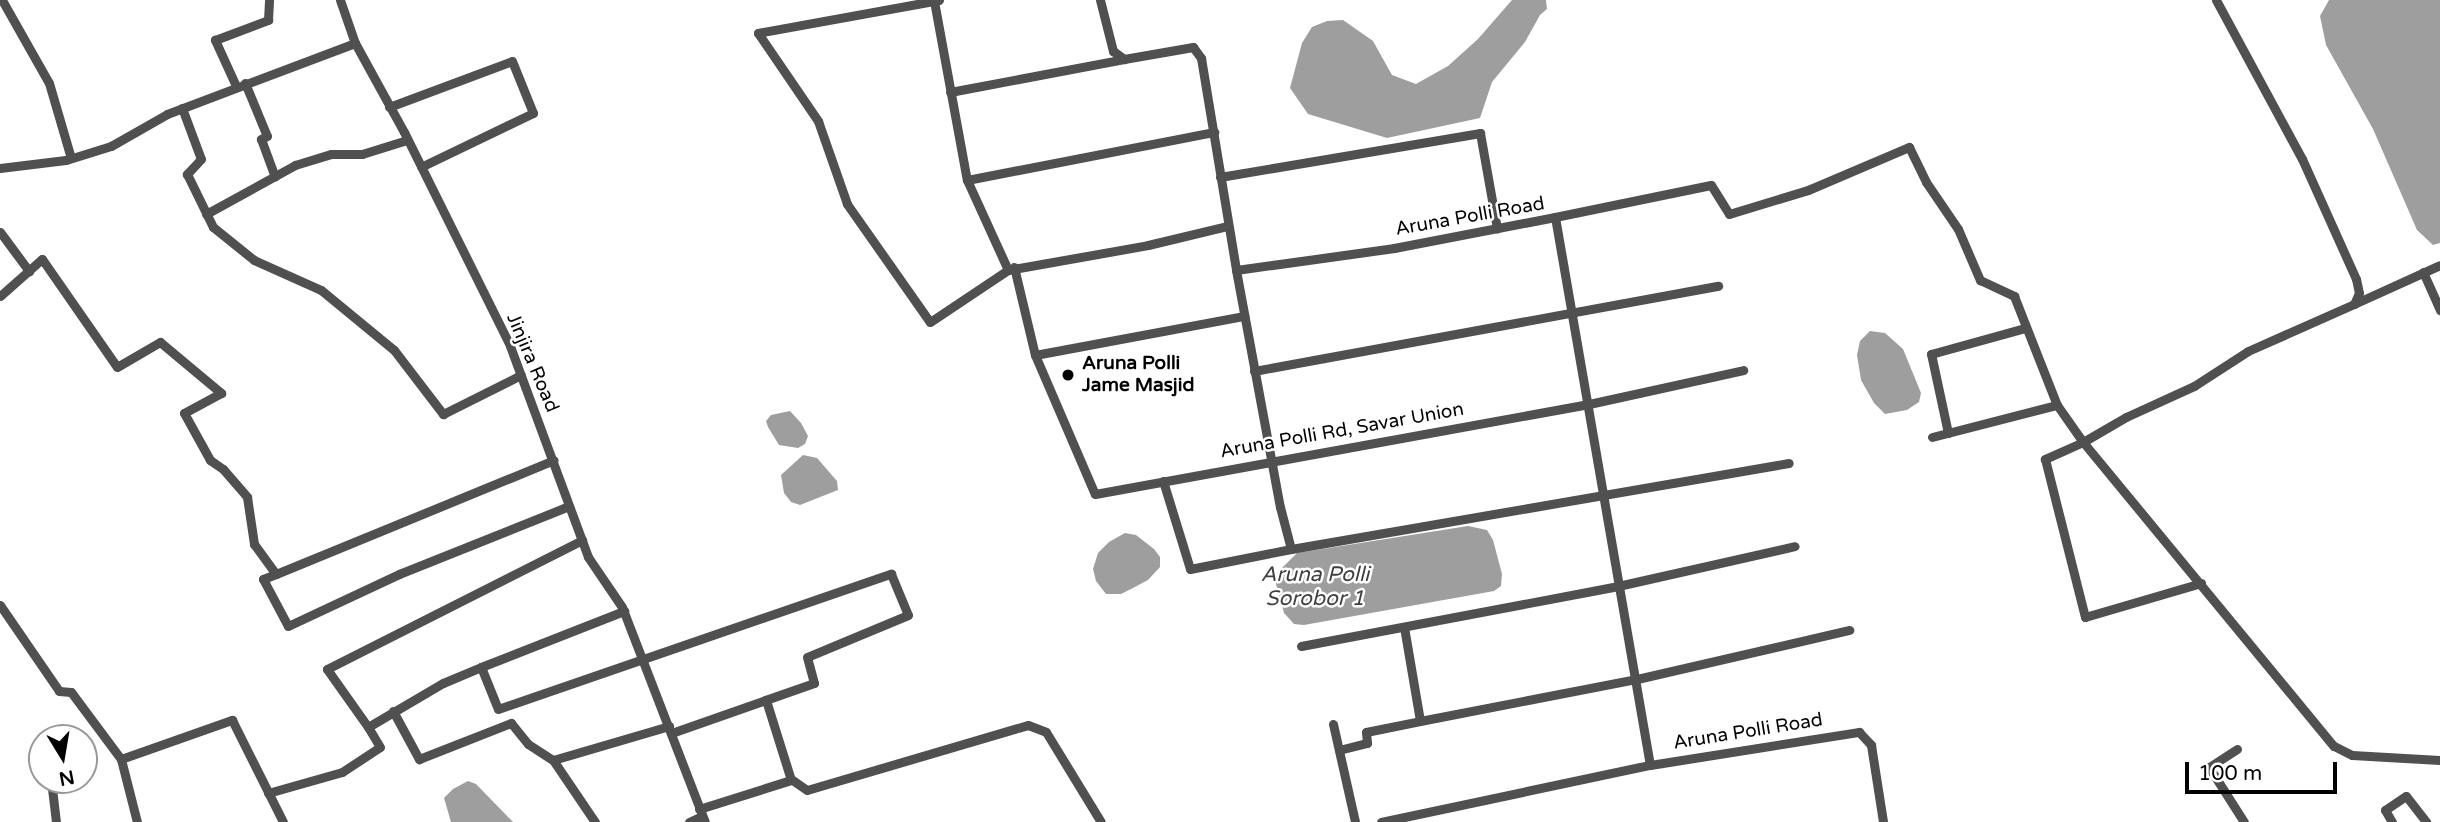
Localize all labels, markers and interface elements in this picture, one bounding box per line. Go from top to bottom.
street label: Aruna Polli Road [1394,193,1546,241]
street label: Jinjira Road [501,310,563,416]
place label: Aruna Polli Jame Masjid [1082,353,1194,397]
marker: Aruna Polli Jame Masjid [1060,367,1076,383]
street label: Aruna Polli Rd, Savar Union [1218,398,1466,464]
water label: Aruna Polli Sorobor 1 [1261,562,1369,612]
street label: Aruna Polli Road [1672,709,1824,755]
north arrow [28,724,98,794]
scale bar [2188,748,2340,792]
text: 100 m [2198,761,2262,786]
text: N [57,765,76,790]

